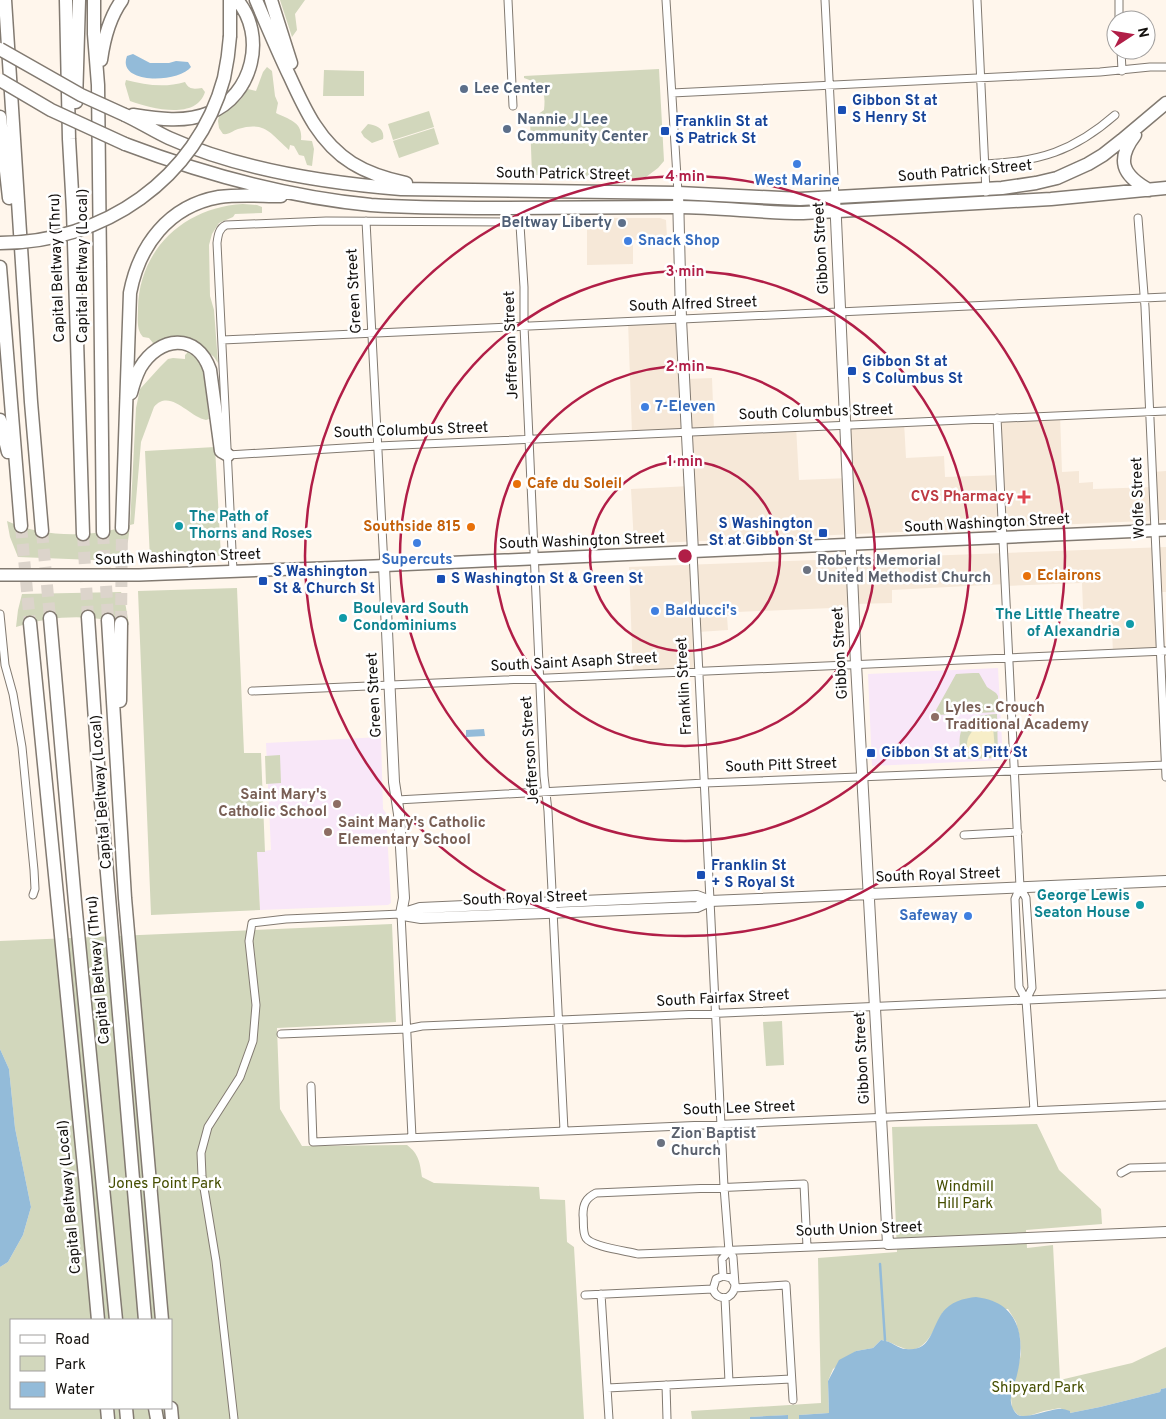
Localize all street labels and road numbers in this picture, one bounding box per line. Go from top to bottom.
street label: South Patrick Street [897,157,1033,187]
street label: South Patrick Street [496,164,630,186]
street label: Capital Beltway (Local) [74,189,93,343]
street label: Capital Beltway (Thru) [46,193,70,343]
street label: Gibbon Street [810,201,834,295]
street label: Green Street [343,248,367,334]
street label: Jefferson Street [501,290,523,400]
street label: South Alfred Street [628,293,758,317]
street label: South Columbus Street [738,401,894,425]
street label: South Columbus Street [333,419,489,443]
street label: Wolfe Street [1128,457,1150,539]
street label: South Washington Street [904,510,1070,538]
street label: South Washington Street [499,530,665,554]
street label: South Washington Street [95,546,261,570]
street label: Gibbon Street [829,606,853,700]
street label: Franklin Street [673,636,697,736]
street label: South Saint Asaph Street [490,649,658,677]
street label: Green Street [363,652,387,738]
street label: Jefferson Street [518,695,544,805]
street label: Capital Beltway (Local) [87,714,117,870]
street label: South Pitt Street [725,755,837,777]
street label: South Royal Street [875,864,1001,888]
street label: South Royal Street [462,887,588,911]
street label: Capital Beltway (Thru) [83,895,115,1045]
street label: South Fairfax Street [656,986,790,1012]
street label: Gibbon Street [851,1011,875,1105]
street label: South Lee Street [682,1098,796,1120]
street label: Capital Beltway (Local) [54,1119,86,1275]
street label: South Union Street [795,1218,923,1242]

